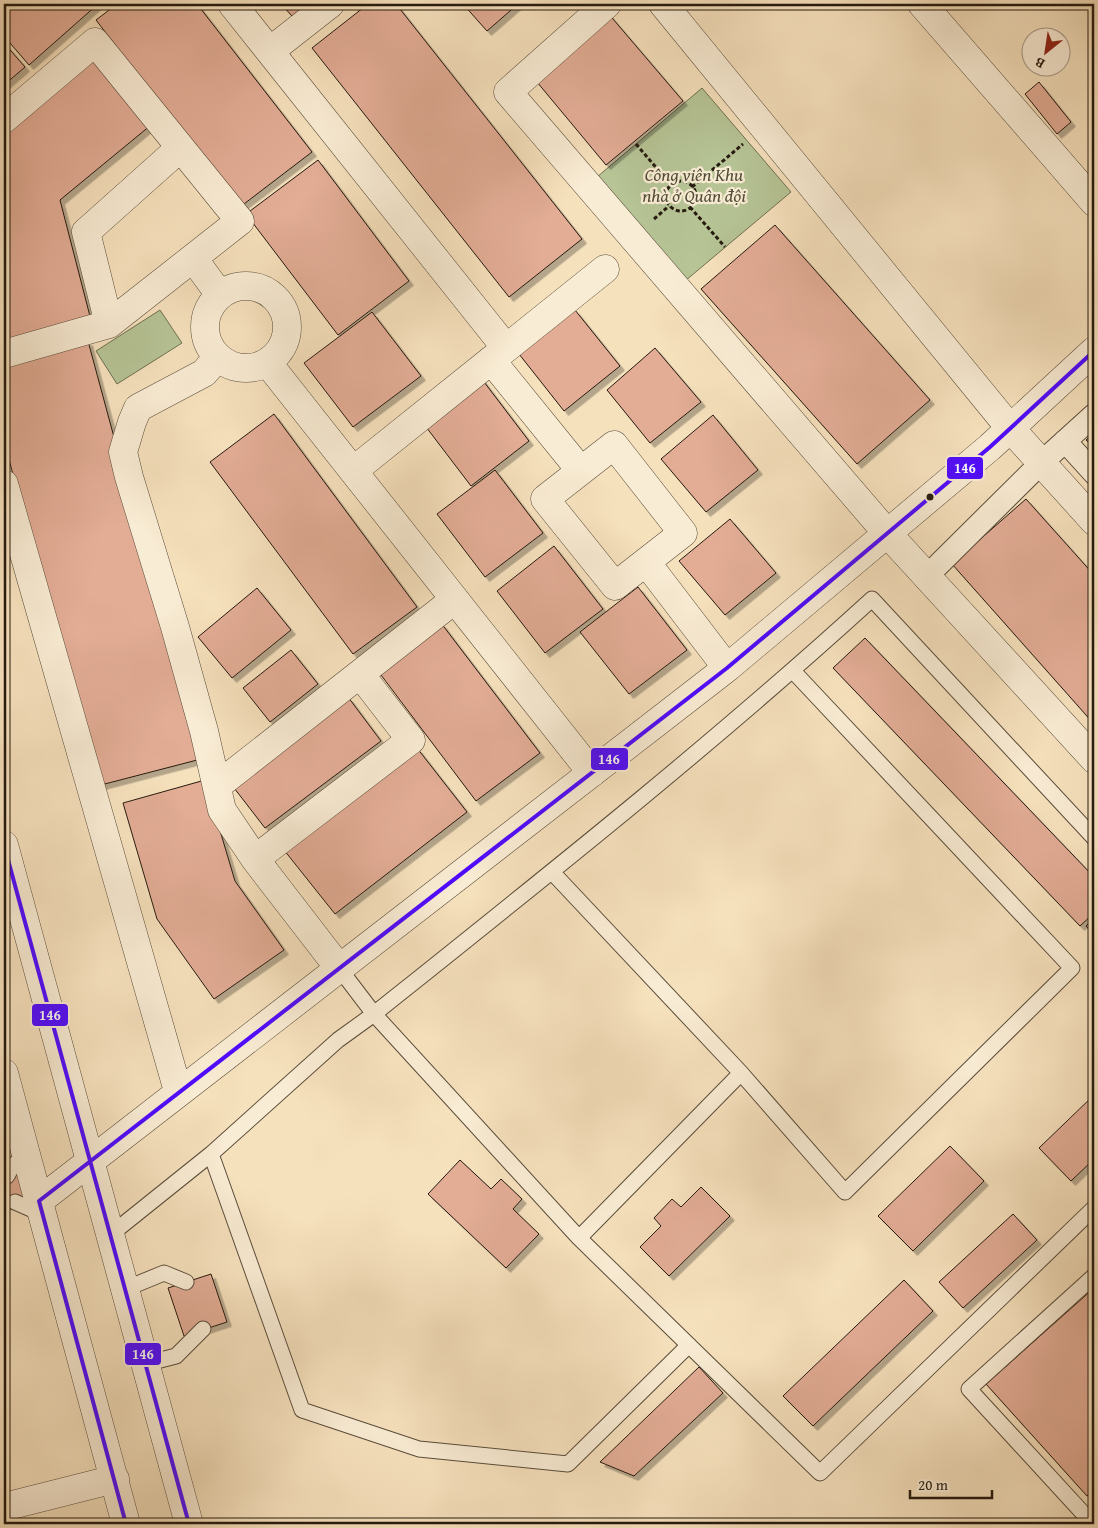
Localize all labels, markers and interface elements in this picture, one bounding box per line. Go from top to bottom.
north arrow [1020,28,1070,78]
text: B [1031,52,1048,74]
park label: Công viên Khu nhà ở Quân đội [642,161,746,209]
line badge: 146 [946,456,984,480]
text: 146 [954,458,976,478]
unlabelled marker [925,492,935,502]
line badge: 146 [590,747,629,771]
text: 146 [598,749,620,769]
line badge: 146 [31,1003,69,1027]
text: 146 [39,1005,61,1025]
line badge: 146 [124,1342,162,1366]
text: 146 [132,1344,154,1364]
scale bar [910,1468,993,1500]
text: 20 m [918,1474,949,1495]

